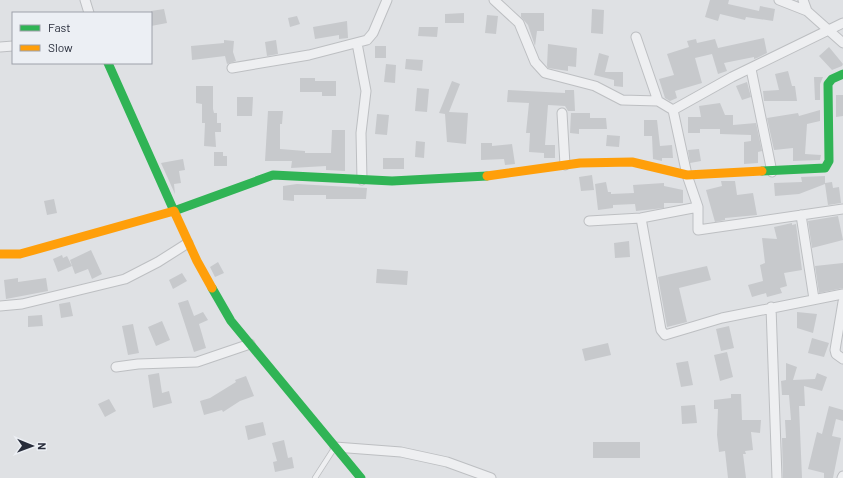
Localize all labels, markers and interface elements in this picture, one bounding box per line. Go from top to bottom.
legend [12,12,152,64]
text: Fast [48,20,71,34]
text: Slow [48,40,73,54]
north arrow [12,426,52,466]
text: N [36,442,49,450]

